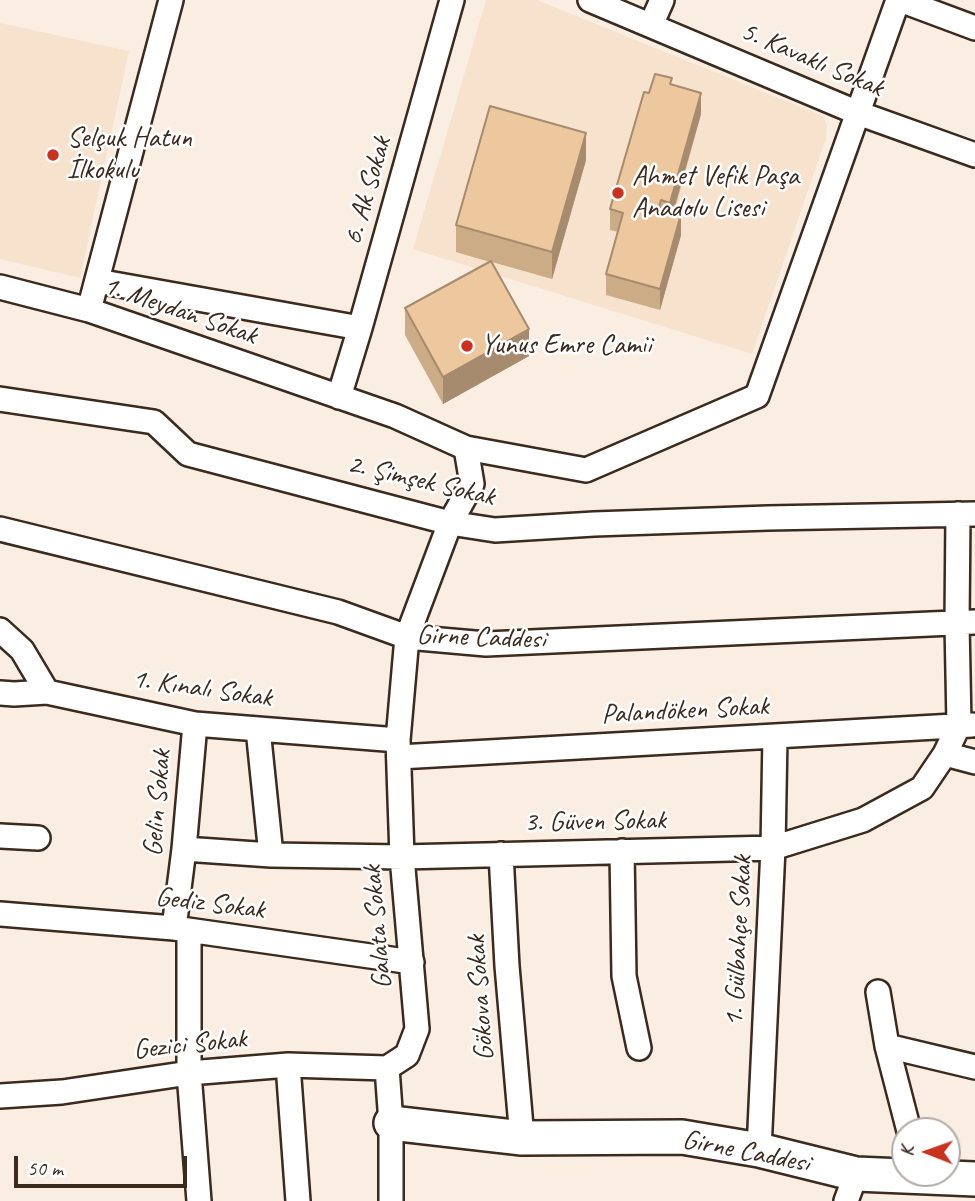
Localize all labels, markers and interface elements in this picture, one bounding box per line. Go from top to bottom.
street label: 5. Kavaklı Sokak [736,15,888,105]
place label: Selçuk Hatun İlkokulu [67,122,192,188]
street label: 6. Ak Sokak [337,133,399,249]
marker: Selçuk Hatun İlkokulu [45,147,61,163]
place label: Ahmet Vefik Paşa Anadolu Lisesi [632,160,799,226]
marker: Ahmet Vefik Paşa Anadolu Lisesi [610,185,626,201]
street label: 1. Meydan Sokak [99,269,261,353]
place label: Yunus Emre Camii [481,329,651,363]
marker: Yunus Emre Camii [459,338,475,354]
street label: 2. Şimşek Sokak [344,448,498,514]
street label: Girne Caddesi [416,619,546,657]
street label: 1. Kınalı Sokak [130,663,274,715]
street label: Palandöken Sokak [601,690,769,732]
street label: Gelin Sokak [137,748,179,858]
street label: 3. Güven Sokak [524,804,666,840]
street label: 1. Gülbahçe Sokak [718,855,760,1027]
street label: Galata Sokak [356,864,400,990]
street label: Gediz Sokak [154,881,266,927]
street label: Gökova Sokak [460,934,502,1062]
street label: Gezici Sokak [132,1022,248,1068]
north arrow [891,1117,961,1187]
street label: Girne Caddesi [679,1123,813,1181]
scale bar [18,1142,191,1186]
text: K [895,1147,919,1157]
text: 50 m [27,1155,63,1181]

